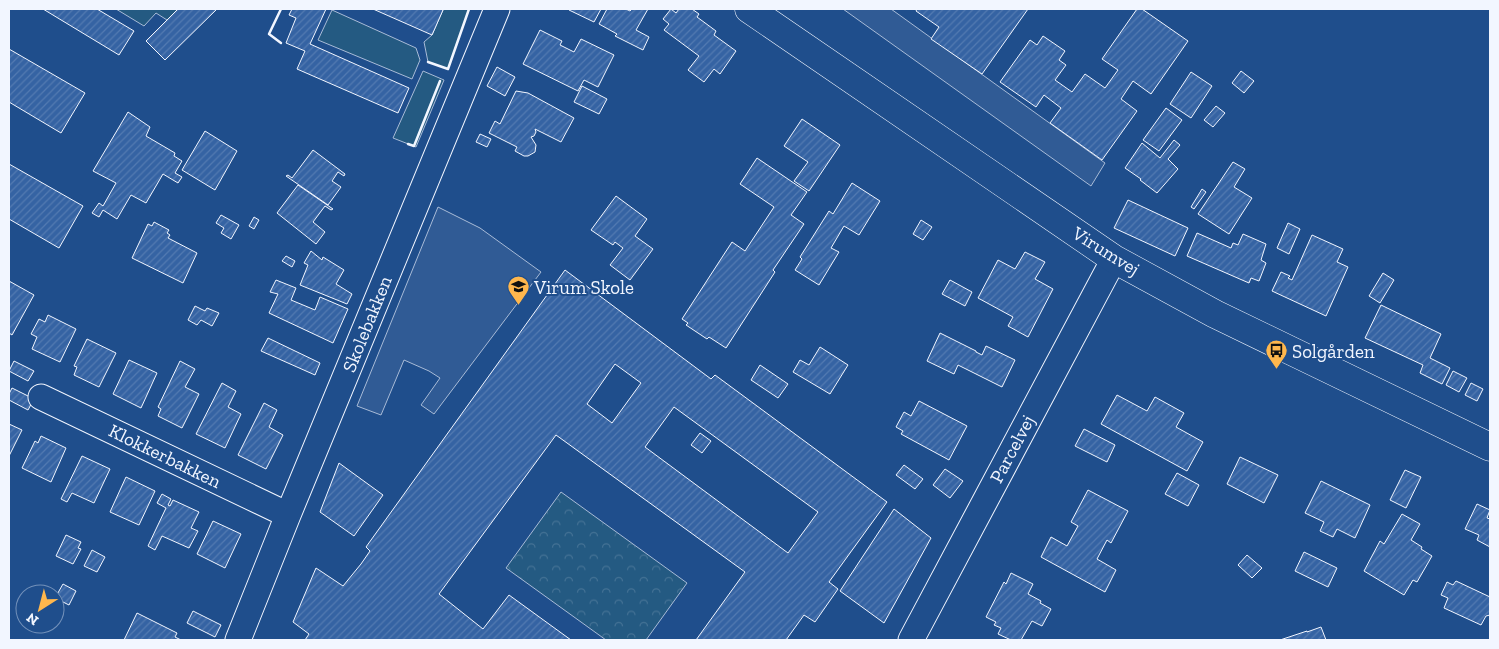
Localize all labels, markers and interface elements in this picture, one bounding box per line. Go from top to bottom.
street label: Virumvej [1067,221,1144,281]
street label: Skolebakken [337,272,397,376]
school or university icon: Virum Skole [506,275,530,306]
place label: Virum Skole [533,276,634,299]
bus stop icon: Solgården [1264,339,1288,370]
place label: Solgården [1292,340,1375,363]
street label: Parcelvej [985,411,1039,487]
street label: Klokkerbakken [105,419,225,493]
north arrow [15,584,65,634]
text: N [23,609,42,629]

